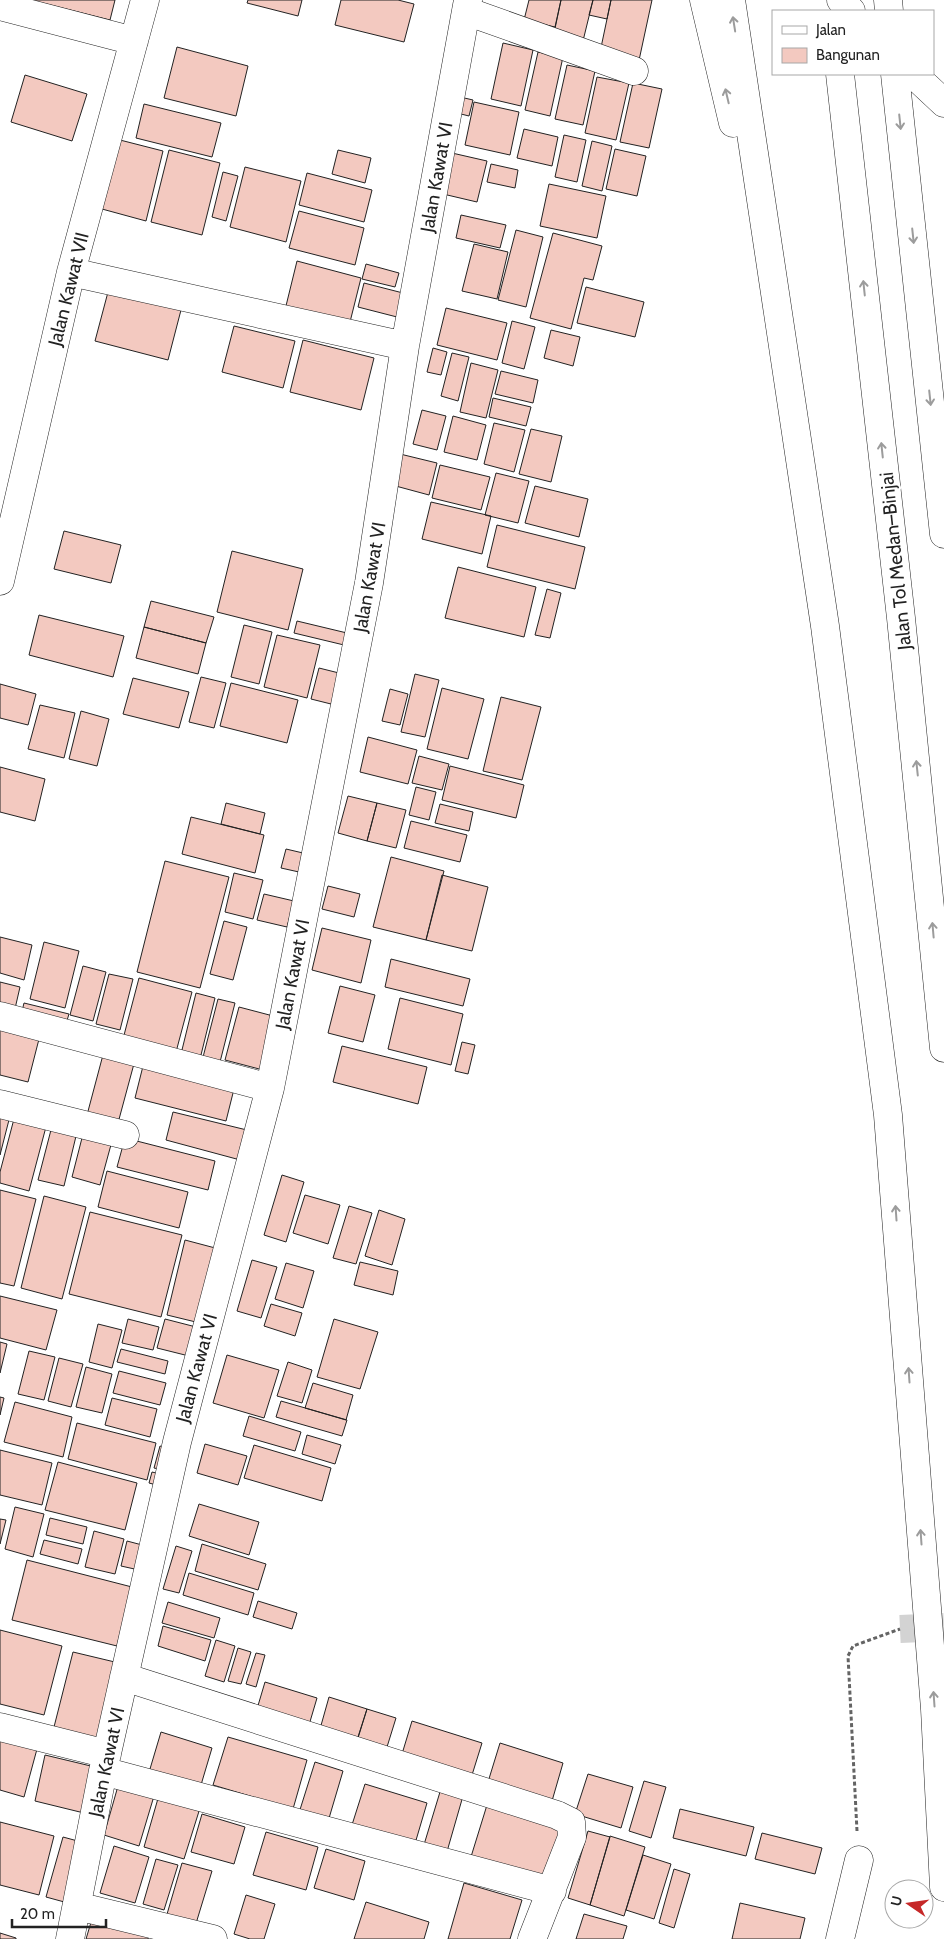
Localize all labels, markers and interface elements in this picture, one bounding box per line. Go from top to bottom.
legend [772,10,934,75]
one-way arrow [729,16,739,32]
text: Jalan [815,21,846,39]
text: Bangunan [816,46,880,64]
one-way arrow [722,88,731,104]
one-way arrow [896,114,905,130]
street label: Jalan Kawat VI [415,120,458,235]
one-way arrow [908,228,917,244]
street label: Jalan Kawat VII [43,230,94,349]
one-way arrow [859,281,869,297]
one-way arrow [925,390,935,406]
one-way arrow [877,442,887,458]
street label: Jalan Tol Medan–Binjai [875,471,916,652]
street label: Jalan Kawat VI [348,520,391,635]
one-way arrow [912,760,921,776]
street label: Jalan Kawat VI [270,917,314,1032]
one-way arrow [928,922,938,938]
one-way arrow [891,1205,901,1221]
street label: Jalan Kawat VI [171,1311,222,1426]
one-way arrow [904,1367,913,1383]
one-way arrow [917,1529,926,1545]
one-way arrow [929,1691,939,1707]
street label: Jalan Kawat VI [83,1705,129,1820]
north arrow [884,1879,934,1929]
text: U [886,1894,906,1908]
scale bar [12,1896,106,1928]
text: 20 m [20,1905,55,1923]

